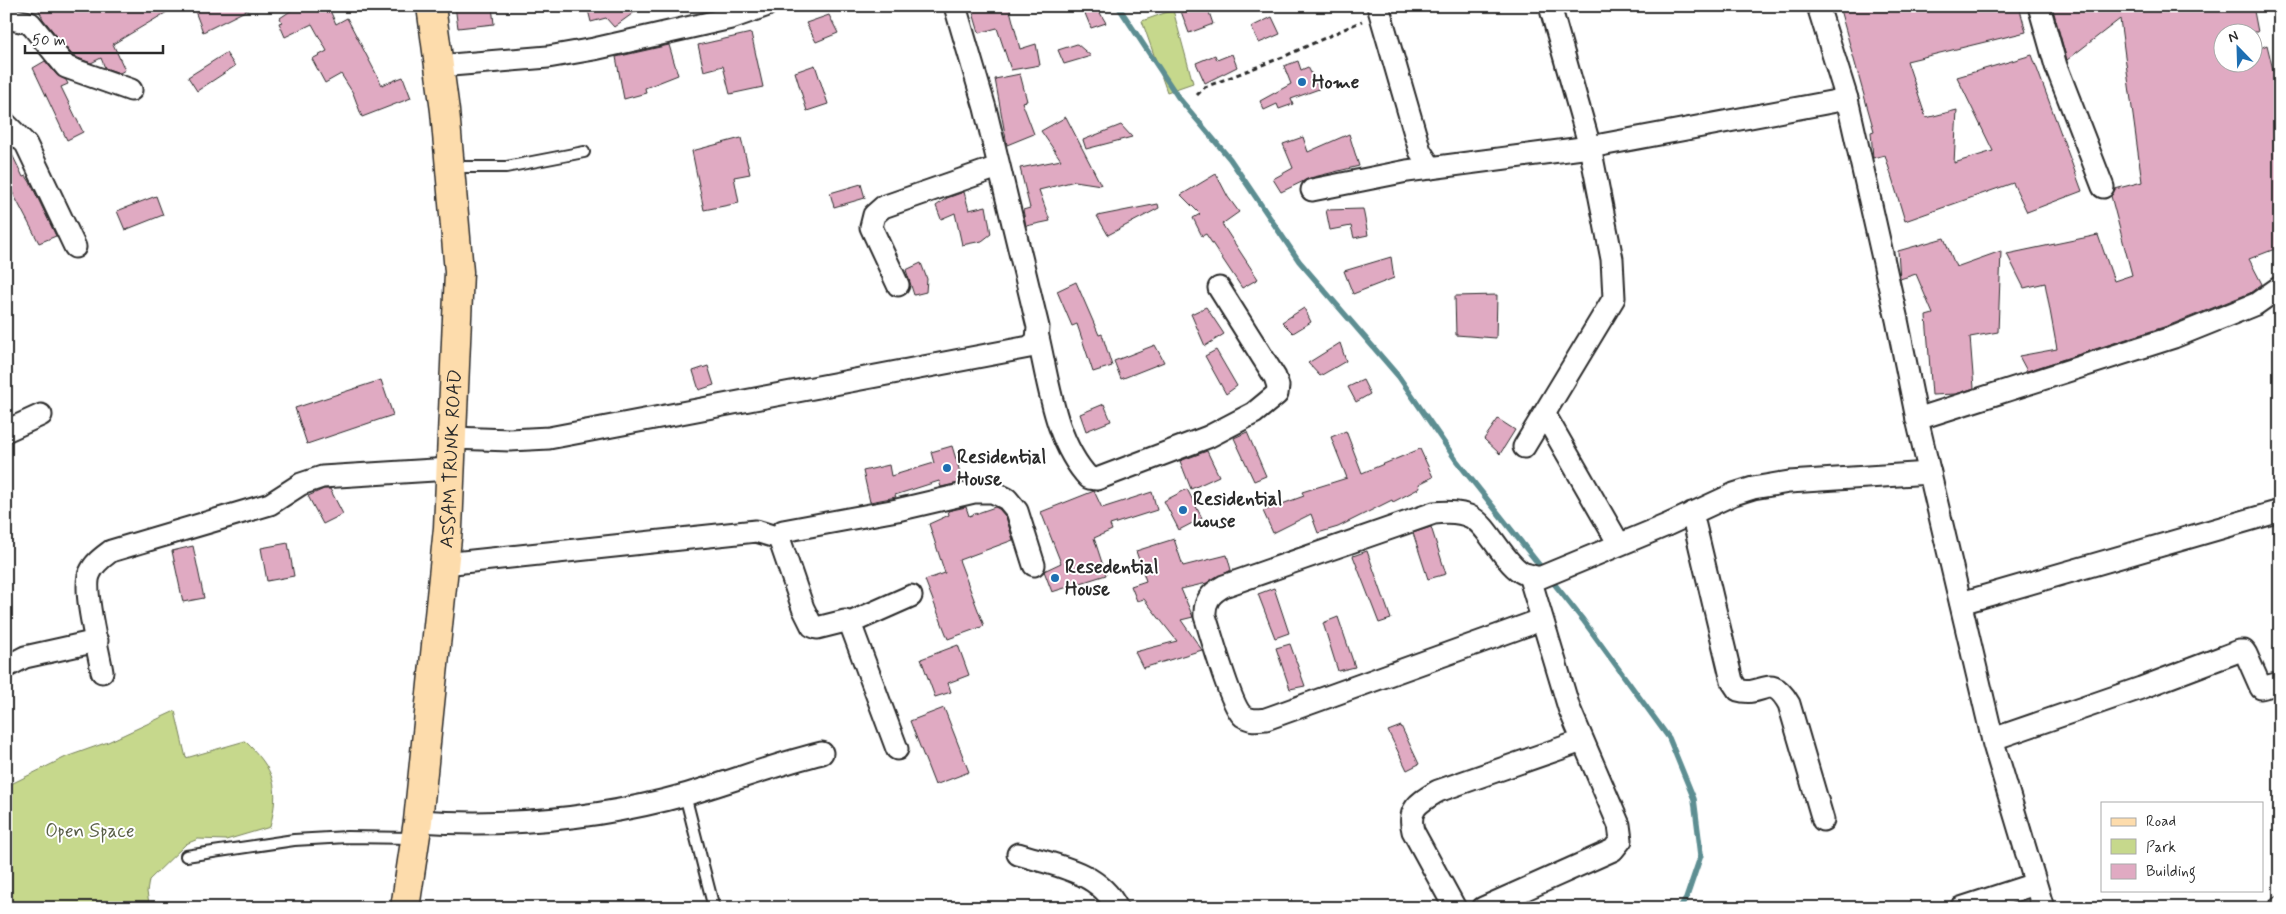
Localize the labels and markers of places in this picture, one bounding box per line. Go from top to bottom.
place label: Home [1312,70,1359,95]
marker: Home [1296,76,1308,88]
place label: Residential House [957,445,1047,492]
marker: Residential House [941,462,953,474]
place label: Residential house [1193,487,1283,534]
marker: Residential house [1177,504,1189,516]
place label: Resedential House [1065,555,1159,602]
marker: Resedential House [1049,572,1061,584]

